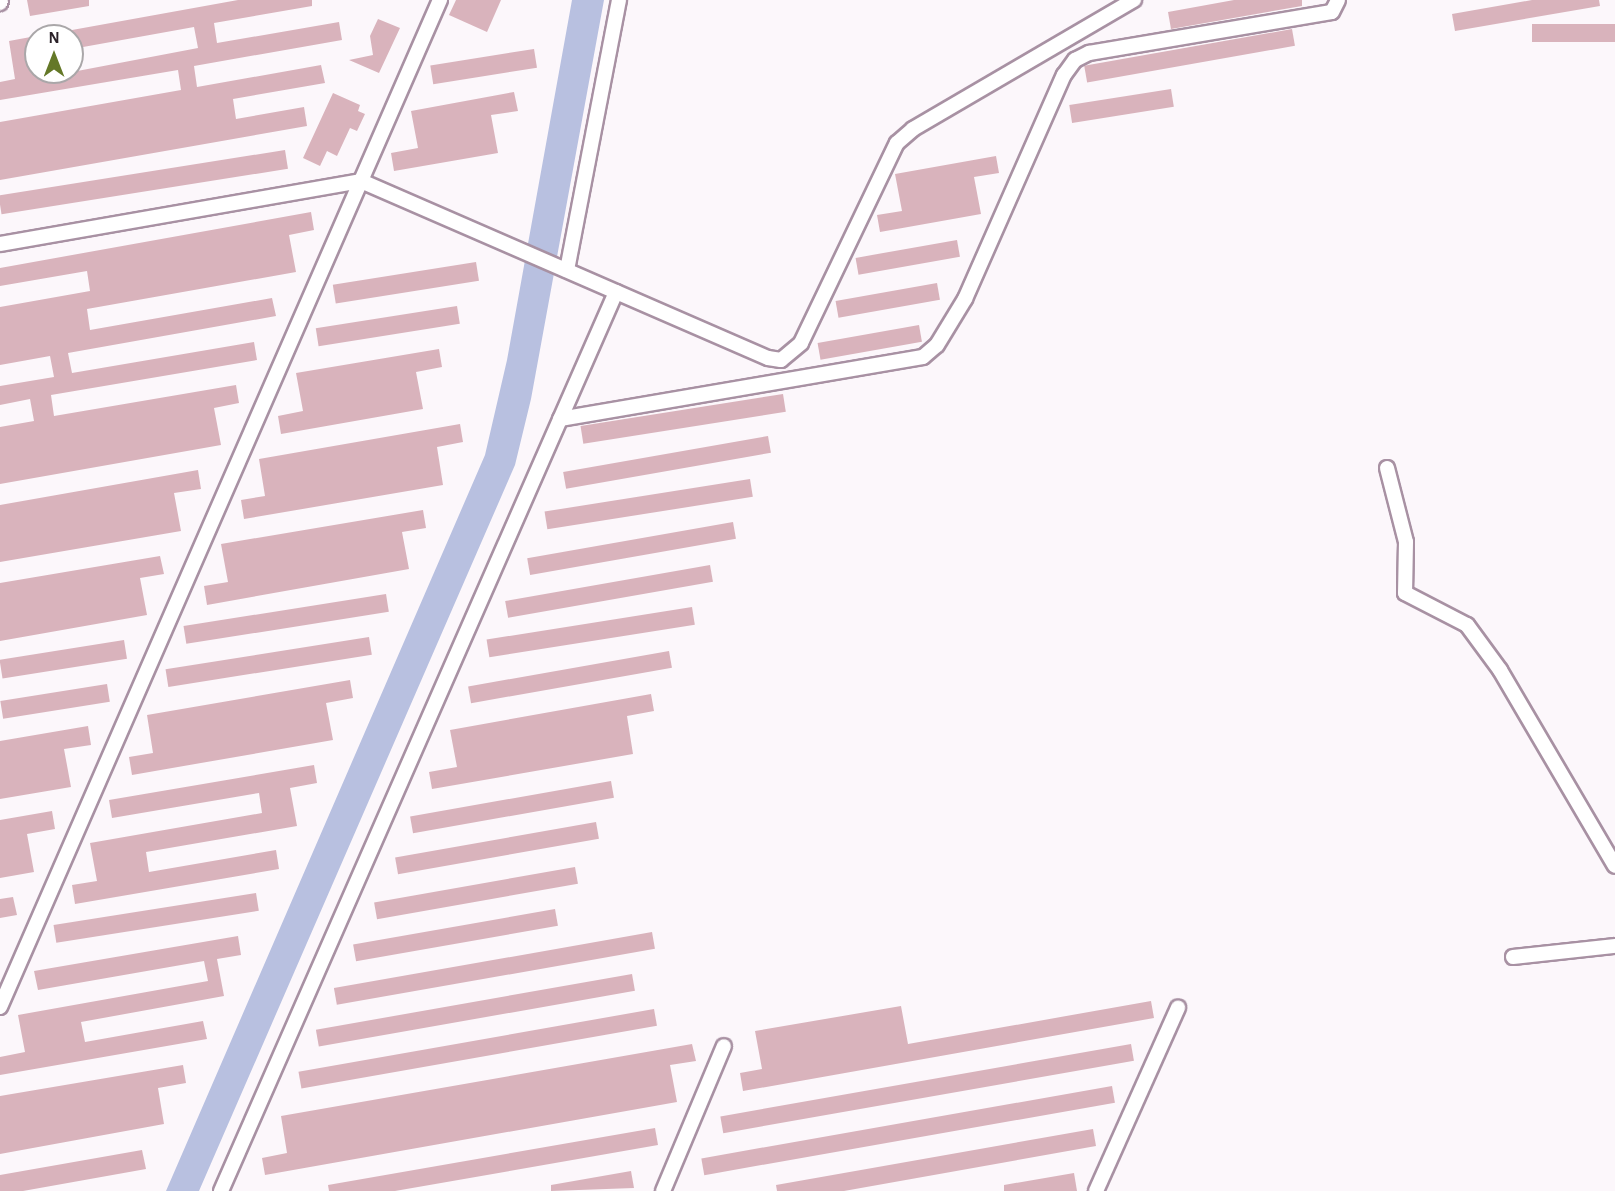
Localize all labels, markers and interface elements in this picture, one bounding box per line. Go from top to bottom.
north arrow [24,24,84,84]
text: N [48,30,60,46]

